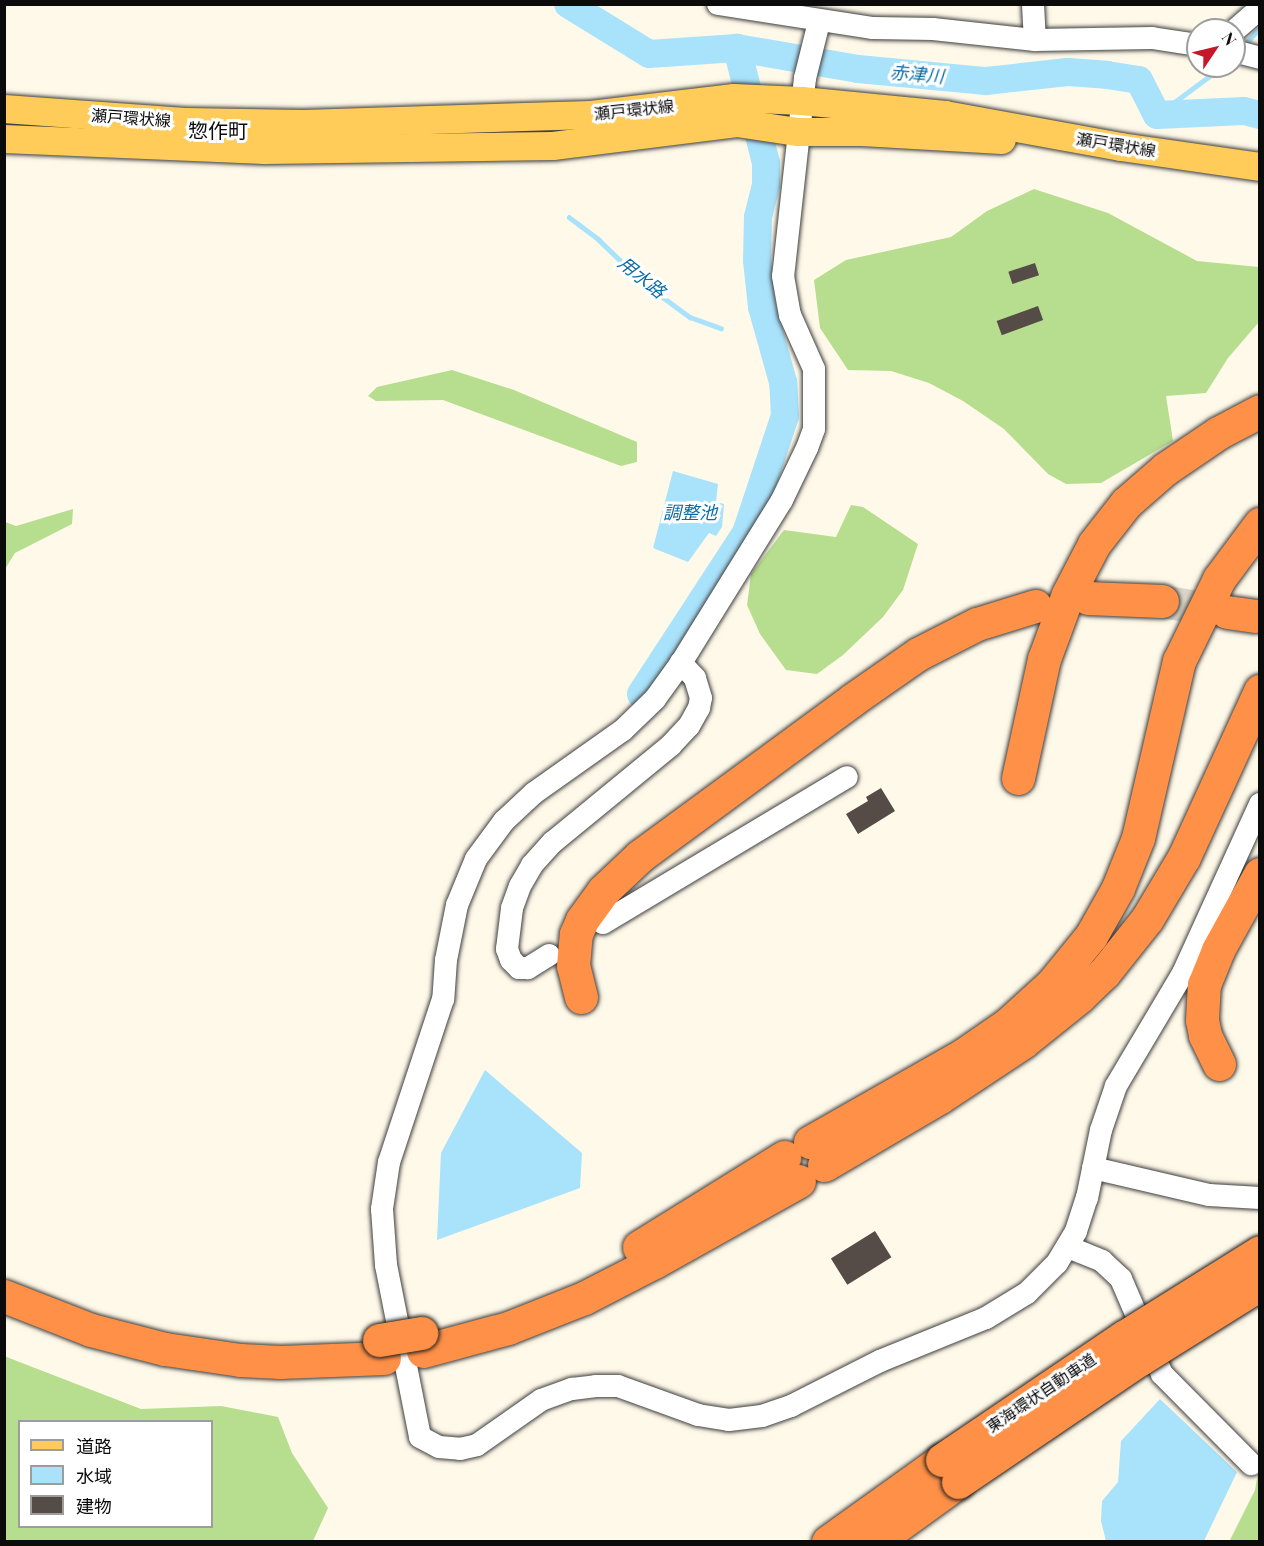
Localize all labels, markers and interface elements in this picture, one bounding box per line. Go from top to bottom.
north arrow [1186,18,1246,78]
text: N [1218,28,1241,49]
water label: 赤津川 [889,61,945,87]
street label: 瀬戸環状線 [593,96,675,124]
street label: 瀬戸環状線 [90,106,172,130]
district label: 惣作町 [188,117,248,141]
street label: 瀬戸環状線 [1075,129,1157,161]
water label: 用水路 [614,252,670,302]
water label: 調整池 [663,501,717,523]
street label: 東海環状自動車道 [983,1349,1099,1437]
legend [18,1420,213,1528]
text: 道路 [76,1434,112,1458]
text: 水域 [76,1464,112,1488]
text: 建物 [76,1494,112,1518]

